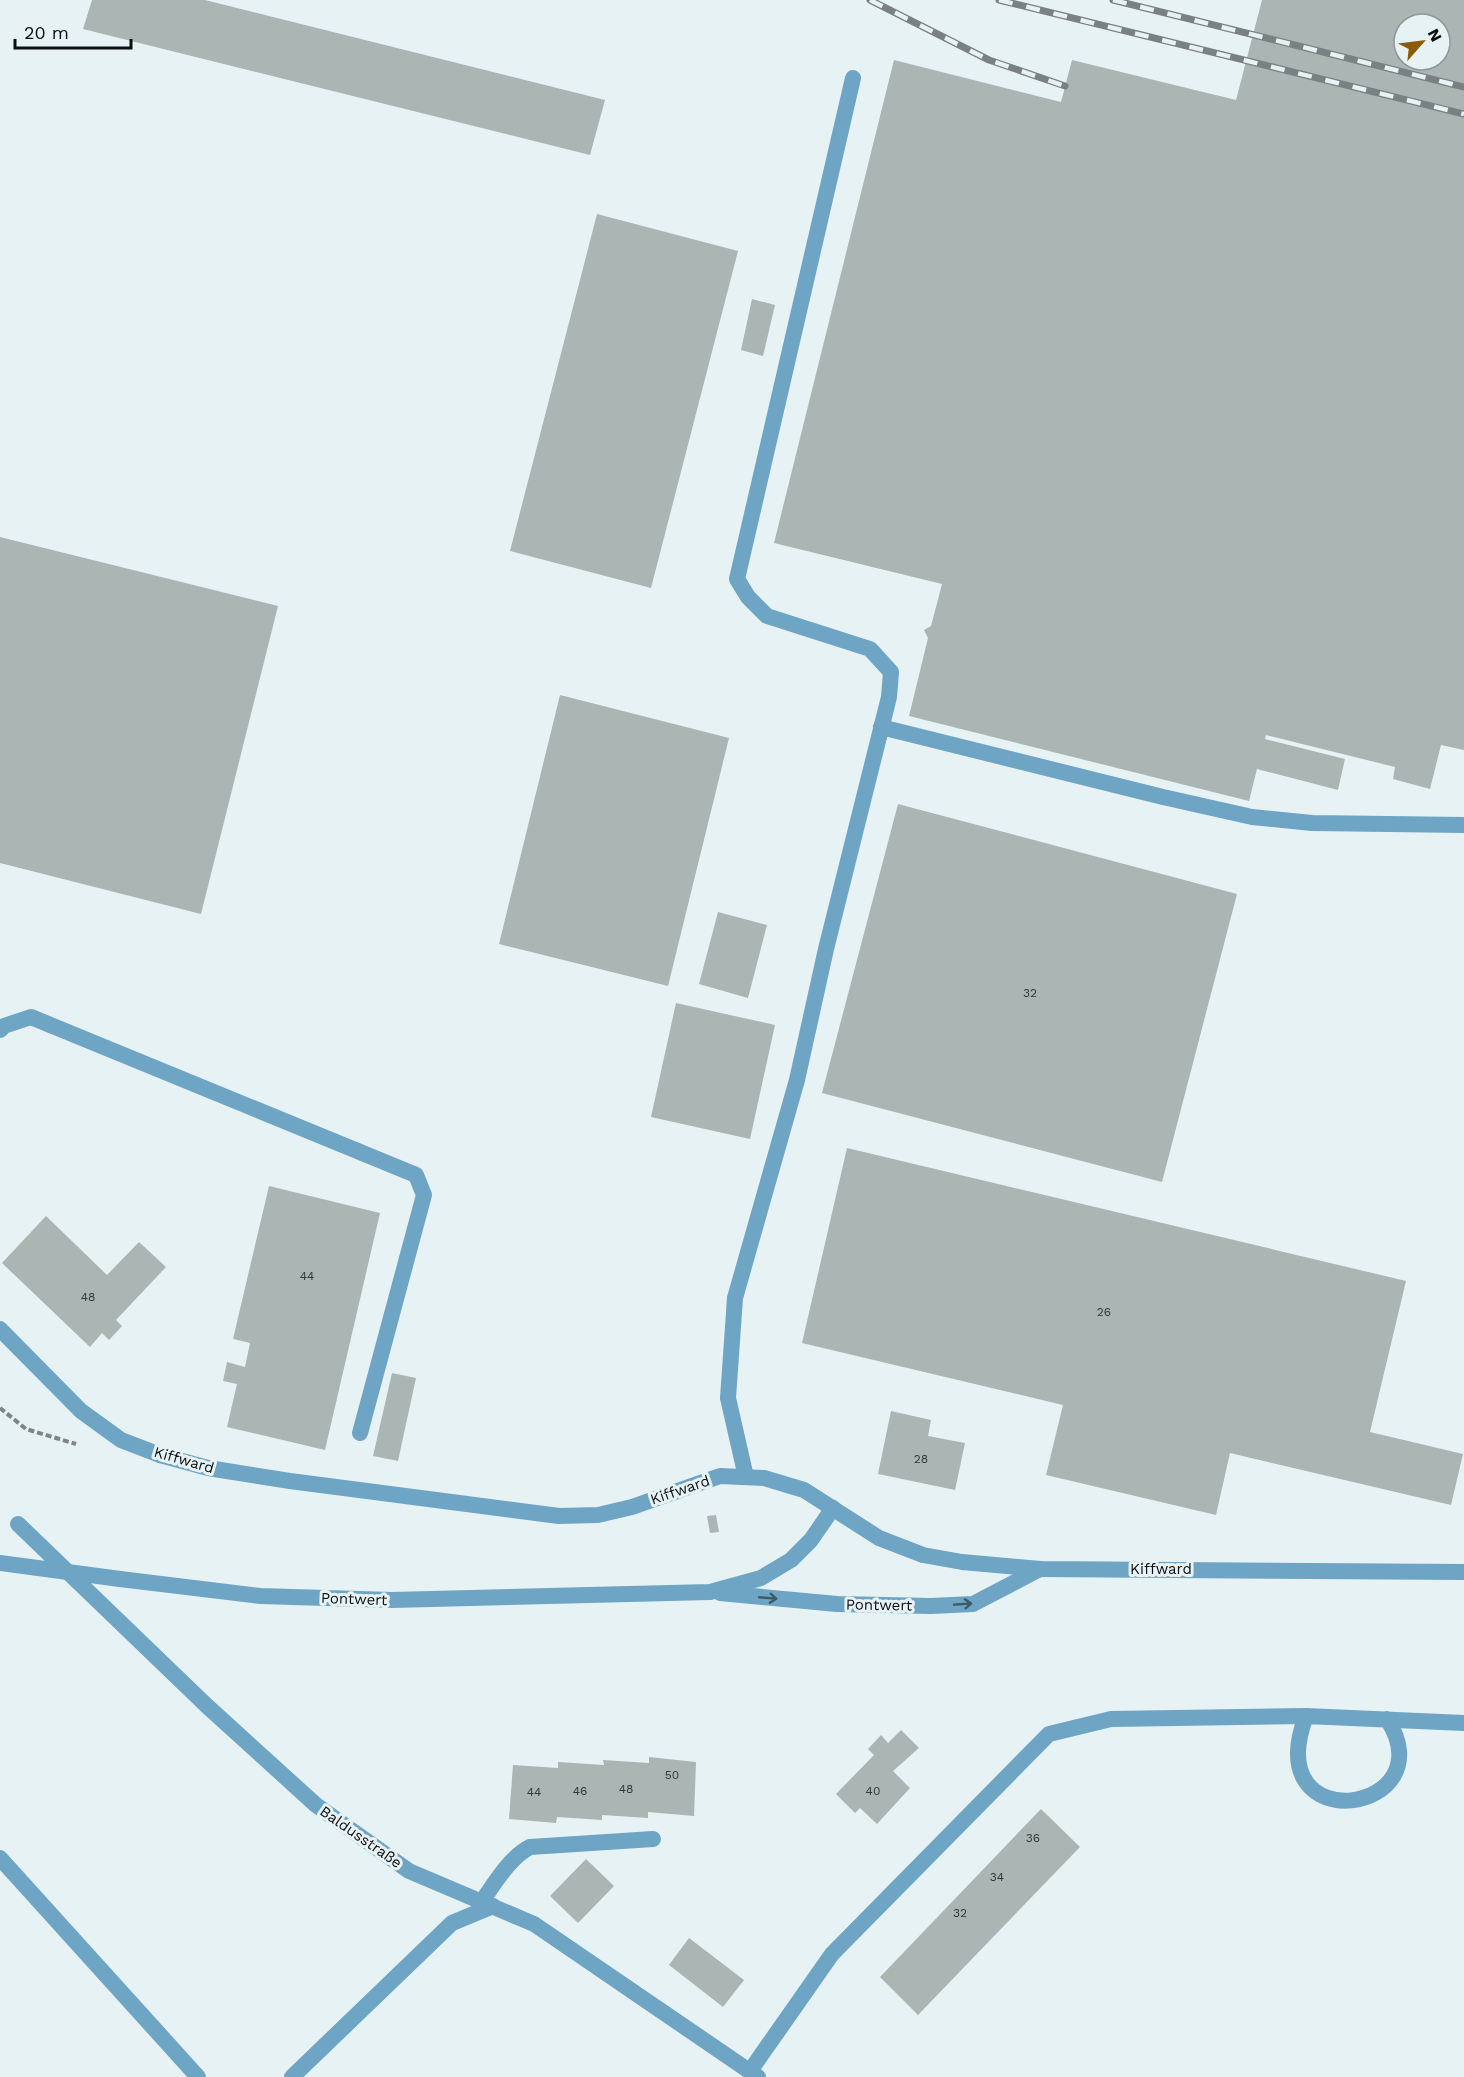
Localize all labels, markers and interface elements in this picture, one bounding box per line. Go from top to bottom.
scale bar [15,12,130,50]
north arrow [1392,12,1452,72]
text: 20 m [24,22,69,43]
text: N [1424,25,1446,45]
house number: 32 [1023,986,1037,1000]
house number: 44 [300,1269,314,1283]
house number: 48 [81,1290,95,1304]
house number: 26 [1097,1305,1111,1319]
street label: Kiffward [152,1443,216,1477]
house number: 28 [914,1452,928,1466]
street label: Kiffward [648,1471,712,1509]
street label: Kiffward [1130,1560,1192,1578]
street label: Pontwert [321,1589,388,1609]
one-way arrow [758,1593,777,1604]
street label: Pontwert [846,1595,913,1615]
one-way arrow [952,1598,972,1609]
house number: 50 [665,1768,679,1782]
house number: 48 [619,1782,633,1796]
house number: 46 [573,1784,587,1798]
house number: 40 [866,1784,880,1798]
house number: 44 [527,1785,541,1799]
street label: Baldusstraße [317,1802,405,1872]
house number: 36 [1026,1831,1040,1845]
house number: 34 [990,1870,1004,1884]
house number: 32 [953,1906,967,1920]

